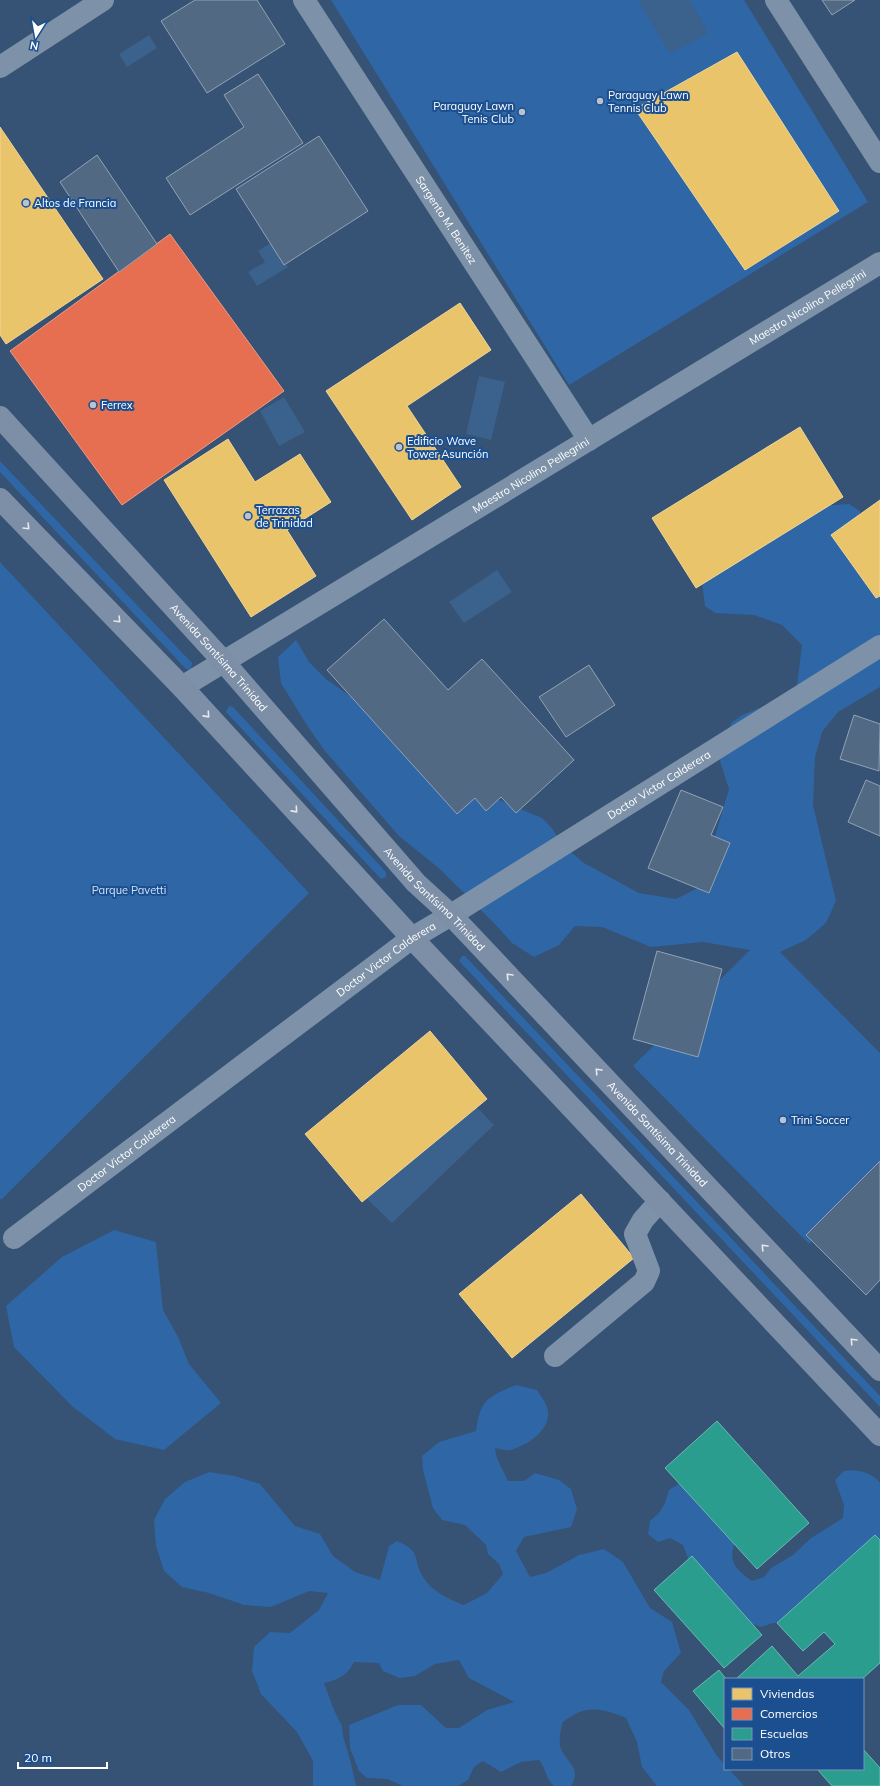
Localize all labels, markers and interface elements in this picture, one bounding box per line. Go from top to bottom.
north arrow [16,16,56,56]
text: N [29,38,40,53]
place label: Paraguay Lawn Tennis Club [608,88,689,115]
marker: Paraguay Lawn Tennis Club [595,96,605,106]
place label: Paraguay Lawn Tenis Club [433,99,514,126]
marker: Paraguay Lawn Tenis Club [517,107,527,117]
street label: Sargento M. Benitez [413,173,480,267]
place label: Altos de Francia [34,196,116,210]
marker: Altos de Francia [21,198,31,208]
street label: Maestro Nicolino Pellegrini [747,266,869,348]
place label: Ferrex [101,398,133,412]
marker: Ferrex [88,400,98,410]
place label: Edificio Wave Tower Asunción [407,434,488,461]
street label: Maestro Nicolino Pellegrini [470,434,592,516]
marker: Edificio Wave Tower Asunción [394,442,404,452]
place label: Terrazas de Trinidad [256,503,313,530]
marker: Terrazas de Trinidad [243,511,253,521]
one-way arrow [22,522,30,530]
street label: Avenida Santísima Trinidad [167,601,270,714]
one-way arrow [113,615,120,623]
one-way arrow [203,710,210,717]
street label: Doctor Victor Calderera [605,747,713,822]
one-way arrow [290,806,297,813]
street label: Avenida Santísima Trinidad [381,844,488,954]
park label: Parque Pavetti [92,883,166,897]
street label: Doctor Victor Calderera [333,919,438,1000]
one-way arrow [506,973,514,981]
one-way arrow [595,1068,603,1076]
street label: Avenida Santísima Trinidad [604,1078,710,1190]
street label: Doctor Victor Calderera [75,1112,178,1195]
place label: Trini Soccer [791,1113,849,1127]
marker: Trini Soccer [778,1115,788,1125]
one-way arrow [761,1244,769,1252]
one-way arrow [850,1338,858,1346]
legend [724,1678,864,1770]
text: Viviendas [760,1686,814,1701]
text: Comercios [760,1706,818,1721]
text: Escuelas [760,1726,808,1741]
scale bar [18,1744,107,1770]
text: Otros [760,1746,791,1761]
text: 20 m [24,1750,52,1765]

